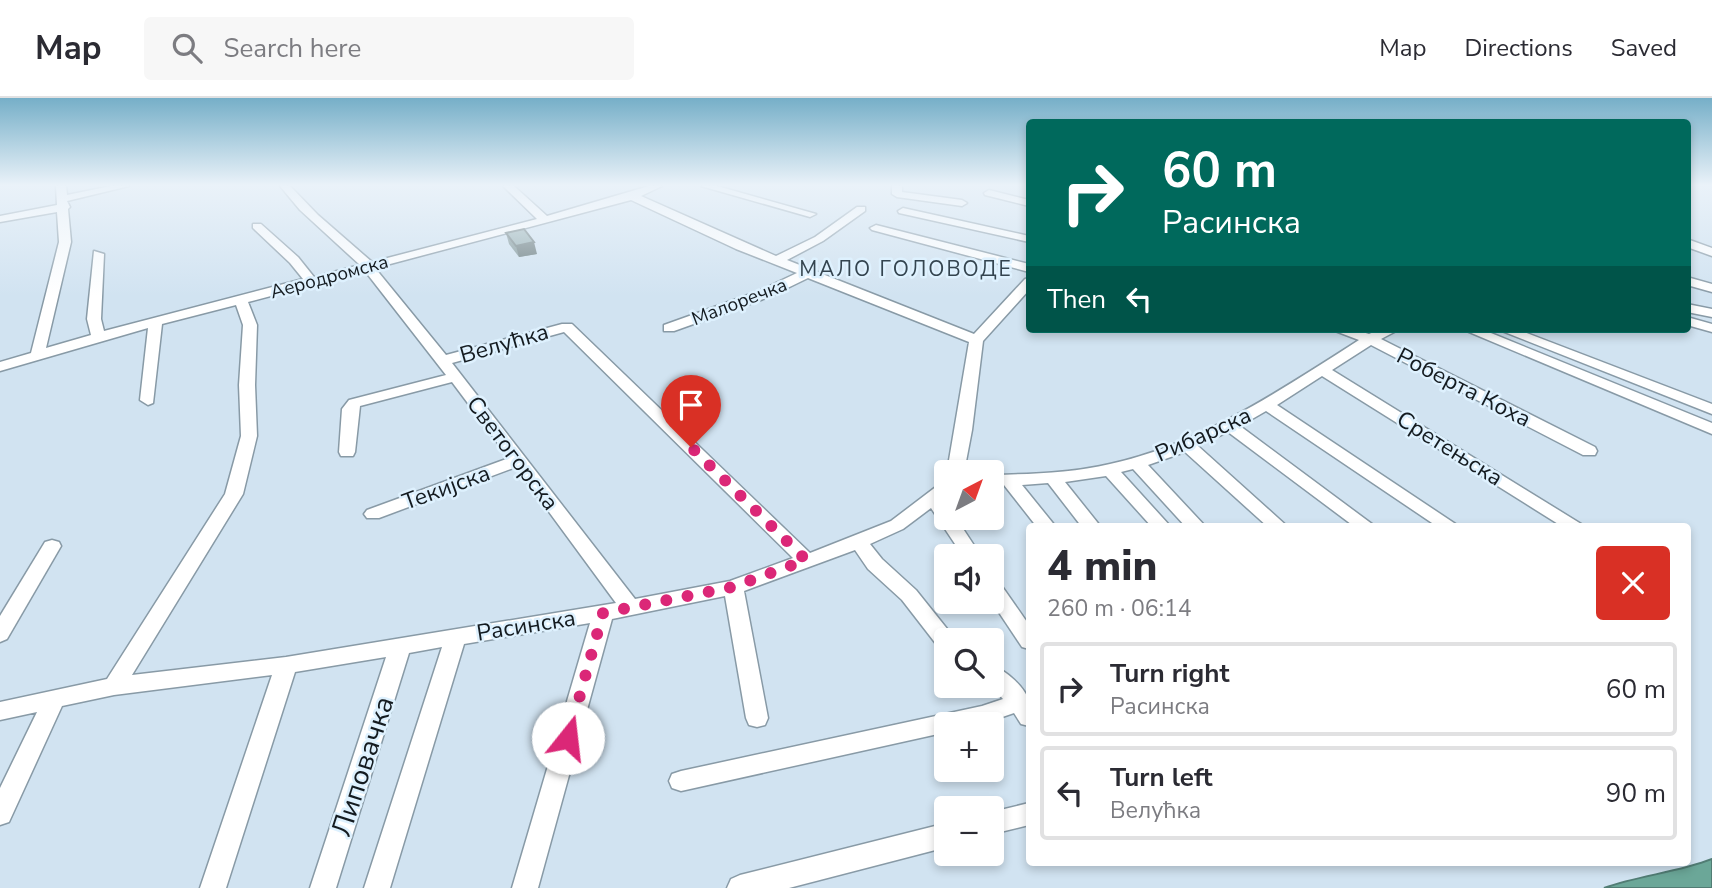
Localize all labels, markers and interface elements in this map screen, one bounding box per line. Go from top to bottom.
search box [144,17,634,80]
text: Map [35,26,102,71]
icon: search [168,29,206,67]
text: Search here [224,31,361,66]
text: Map [1379,32,1426,64]
text: Directions [1464,32,1573,64]
text: Saved [1611,32,1677,64]
text: 60 m [1162,137,1277,204]
icon: right [1047,147,1138,238]
text: Расинска [1162,201,1301,244]
street label: Аеродромска [267,249,391,305]
district label: МАЛО ГОЛОВОДЕ [799,255,1013,283]
street label: Малоречка [688,272,791,332]
icon: left [1120,280,1158,318]
text: Then [1047,282,1106,317]
street label: Велућка [456,316,552,371]
street label: Роберта Коха [1391,340,1536,435]
pin [661,375,721,447]
icon: arrive [672,386,710,424]
street label: Светогорска [459,390,566,517]
street label: Рибарска [1150,400,1256,469]
street label: Сретењска [1391,404,1509,493]
street label: Текијска [398,457,494,518]
north arrow [934,460,1004,530]
map controls [934,460,1004,866]
text: 4 min [1047,538,1157,595]
button: sound [934,544,1004,614]
button: close [1596,546,1670,620]
text: 260 m · 06:14 [1047,593,1192,624]
street label: Расинска [474,602,578,649]
button: search [934,628,1004,698]
text: Turn right [1110,656,1229,691]
icon: right [1051,670,1089,708]
text: 60 m [1606,672,1666,707]
street label: Липовачка [322,691,403,841]
text: Расинска [1110,691,1210,722]
position arrow [531,701,605,775]
button: + [934,712,1004,782]
text: Turn left [1110,760,1213,795]
icon: left [1051,774,1089,812]
text: 90 m [1606,776,1666,811]
text: Велућка [1110,795,1201,826]
button: − [934,796,1004,866]

